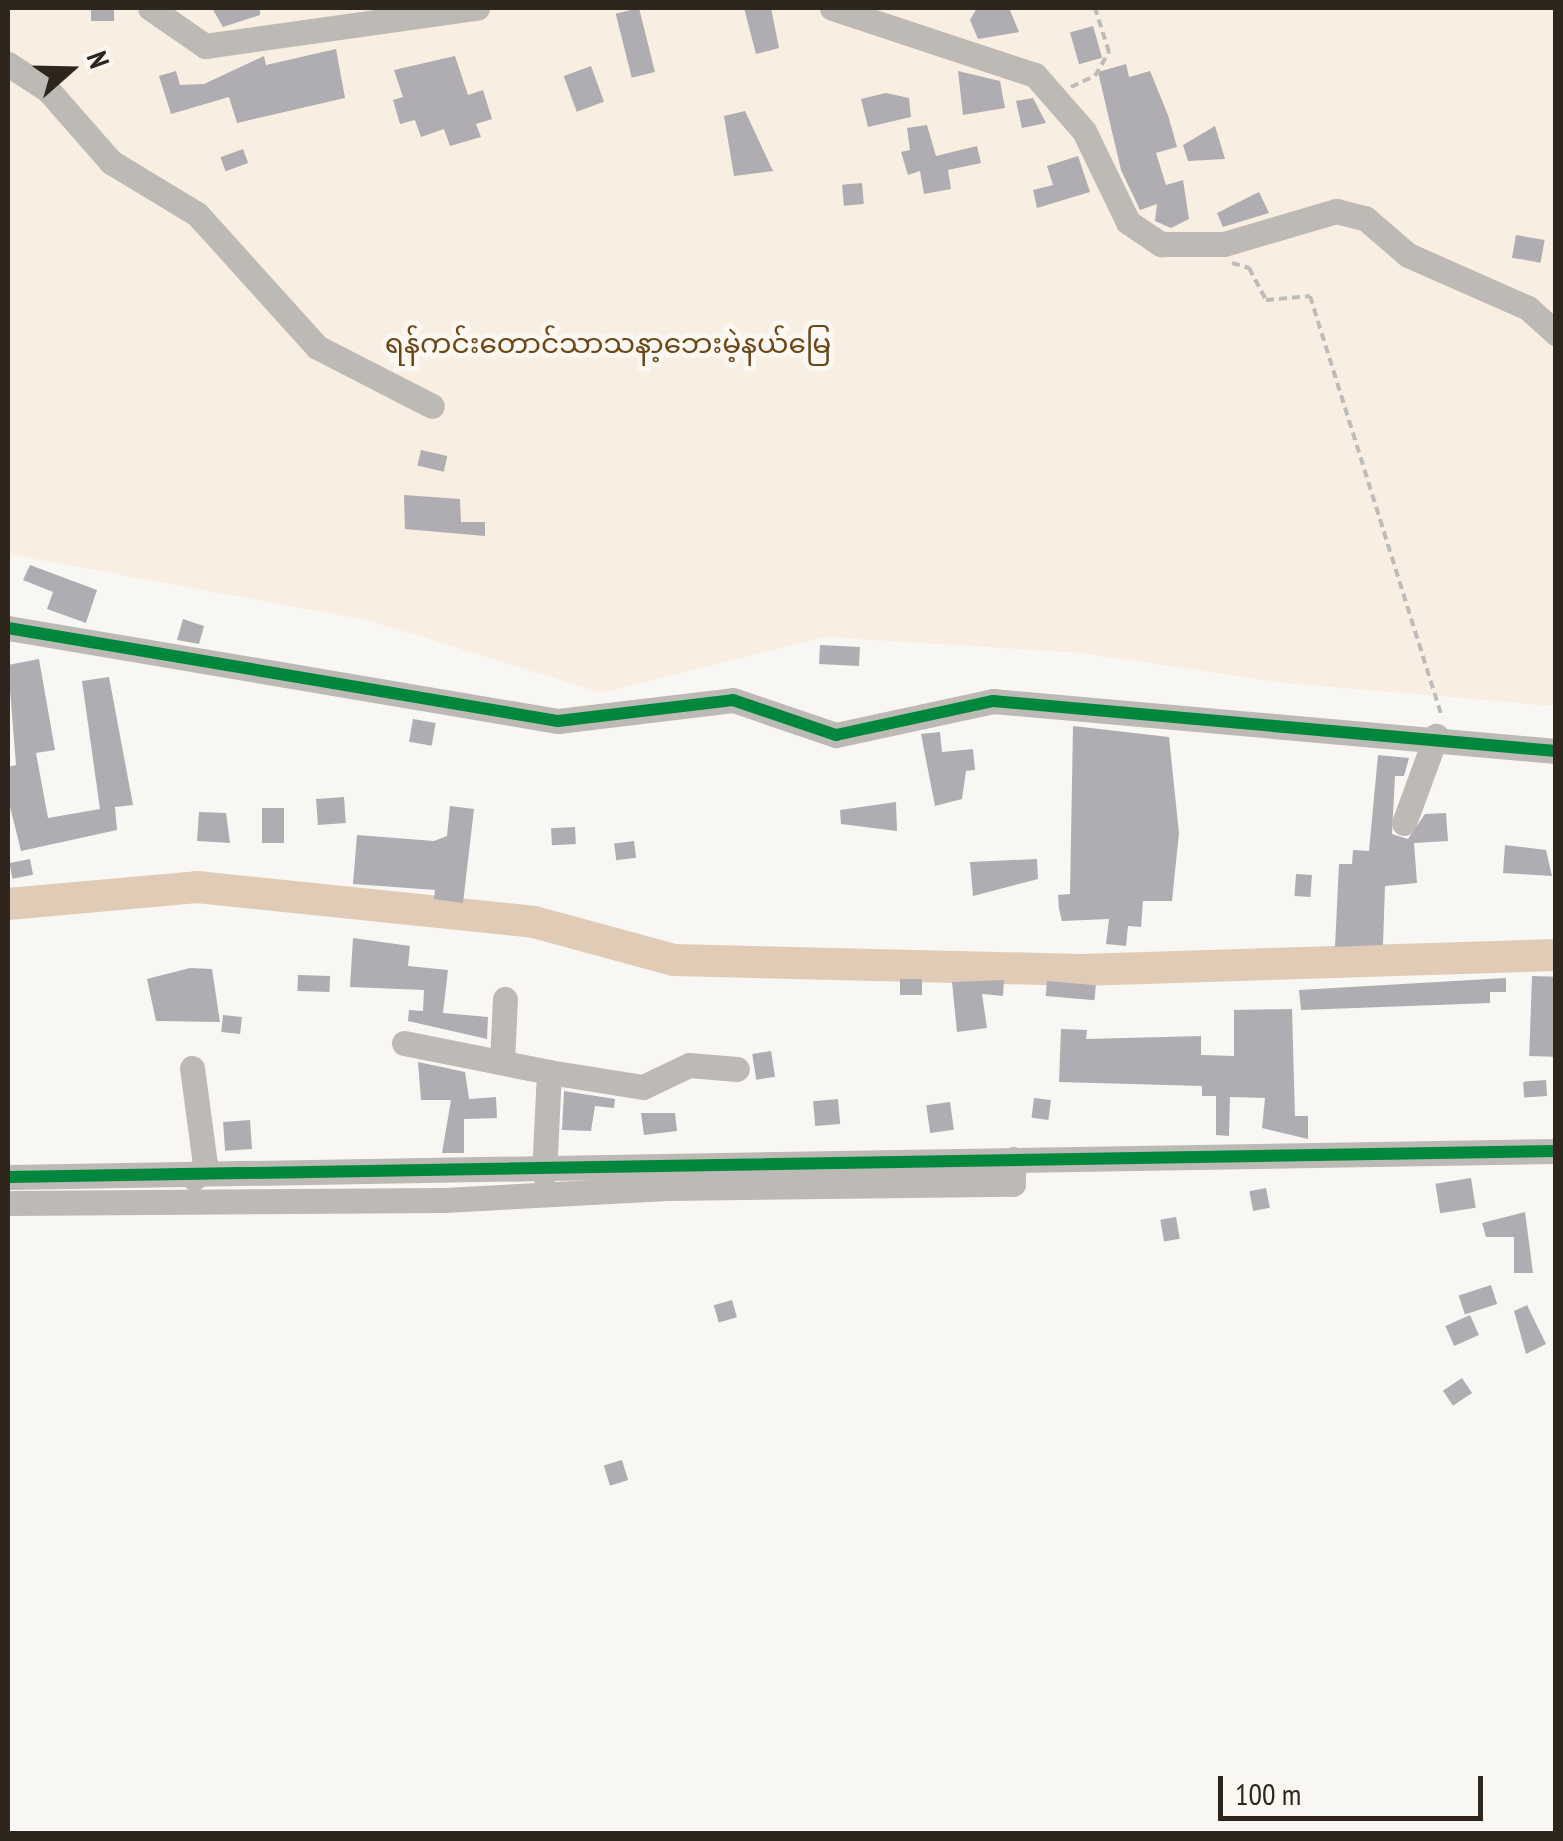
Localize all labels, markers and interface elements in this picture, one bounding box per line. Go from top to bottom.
north arrow [20,20,120,120]
text: N [79,46,119,73]
park label: ရန်ကင်းတောင်သာသနာ့ဘေးမဲ့နယ်မြေ [385,326,831,360]
scale bar [1223,1756,1488,1818]
text: 100 m [1235,1774,1301,1813]

